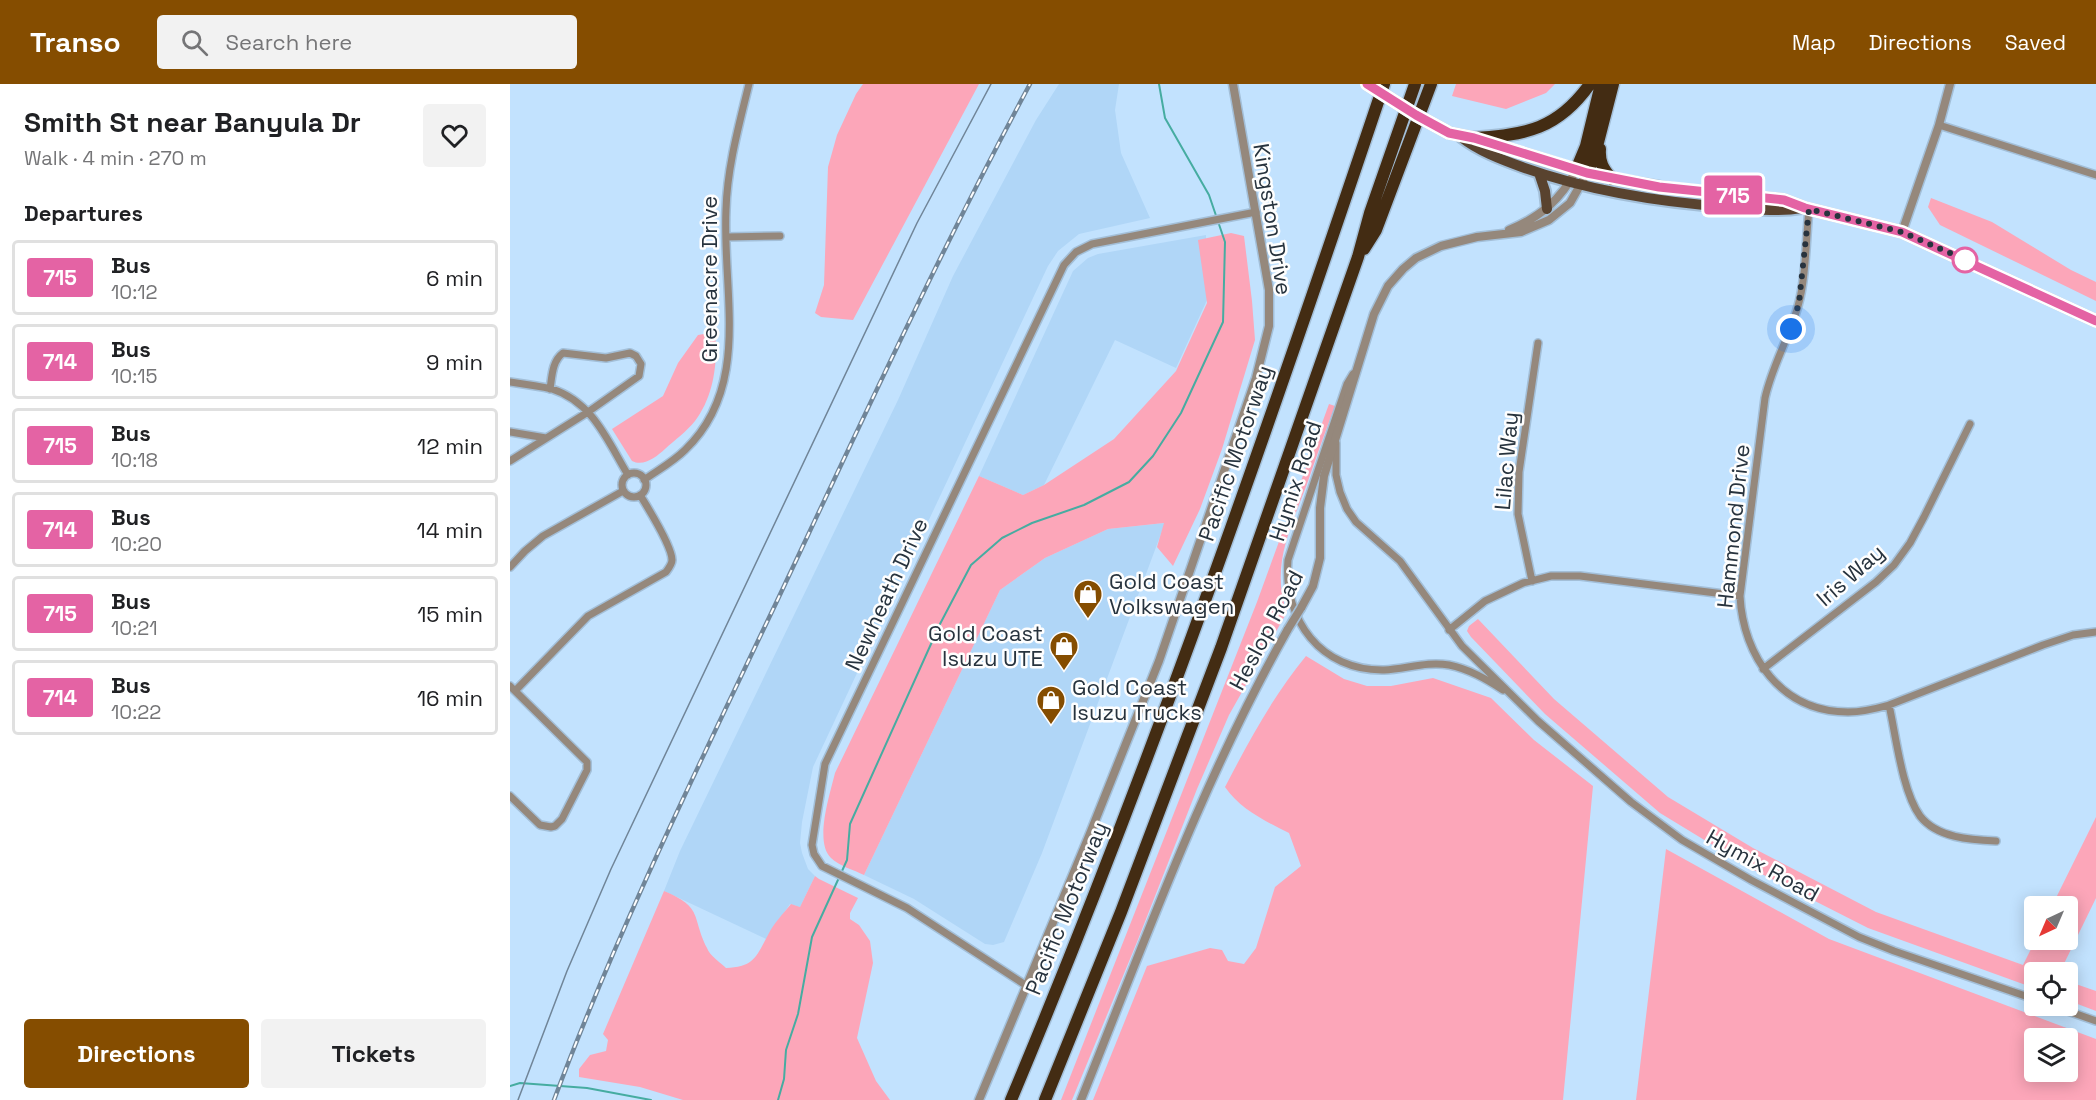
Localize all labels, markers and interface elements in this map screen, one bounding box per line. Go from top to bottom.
search box [157,15,577,69]
text: Transo [30,24,121,60]
icon: search [178,26,211,59]
text: Search here [226,28,352,56]
text: Map [1792,29,1836,56]
text: Directions [1869,29,1972,56]
text: Saved [2005,29,2066,56]
text: Smith St near Banyula Dr [24,104,361,140]
button: heart [423,104,486,167]
street label: Kingston Drive [1247,141,1299,297]
text: Walk · 4 min · 270 m [24,145,207,171]
line badge: 715 [1698,176,1768,214]
text: 715 [1716,182,1750,209]
street label: Greenacre Drive [695,196,723,362]
text: Departures [24,199,143,227]
unlabelled marker [1952,247,1978,273]
text: Bus [111,251,151,279]
text: 715 [43,264,77,291]
text: 6 min [426,264,483,292]
text: 10:12 [111,279,158,305]
your location [1776,314,1806,344]
text: Bus [111,335,151,363]
text: 714 [43,348,77,375]
text: 9 min [426,348,483,376]
street label: Pacific Motorway [1192,361,1278,545]
text: 10:15 [111,363,158,389]
street label: Lilac Way [1488,411,1524,511]
street label: Hymix Road [1262,417,1328,545]
text: Bus [111,419,151,447]
text: 715 [43,432,77,459]
text: 12 min [417,432,483,460]
street label: Hammond Drive [1710,443,1756,609]
text: 10:18 [111,447,158,473]
text: Bus [111,503,151,531]
street label: Newheath Drive [838,513,934,675]
text: 714 [43,516,77,543]
text: 14 min [417,516,483,544]
text: 10:20 [111,531,162,557]
street label: Iris Way [1810,538,1890,612]
street label: Heslop Road [1223,565,1309,695]
place label: Gold Coast Volkswagen [1109,567,1234,620]
shop icon: Gold Coast Volkswagen [1072,578,1104,620]
text: Bus [111,587,151,615]
text: 715 [43,600,77,627]
text: 15 min [417,600,483,628]
text: 10:21 [111,615,158,641]
place label: Gold Coast Isuzu UTE [928,619,1043,672]
shop icon: Gold Coast Isuzu UTE [1048,630,1080,672]
text: Bus [111,671,151,699]
place label: Gold Coast Isuzu Trucks [1072,673,1202,726]
text: 714 [43,684,77,711]
text: 16 min [417,684,483,712]
shop icon: Gold Coast Isuzu Trucks [1035,684,1067,726]
text: 10:22 [111,699,161,725]
street label: Pacific Motorway [1018,817,1114,999]
street label: Hymix Road [1702,822,1824,908]
north arrow [2024,896,2078,950]
map controls [2024,896,2078,1082]
button: locate [2024,962,2078,1016]
button: Directions [24,1019,249,1088]
button: Tickets [261,1019,486,1088]
button: layers [2024,1028,2078,1082]

